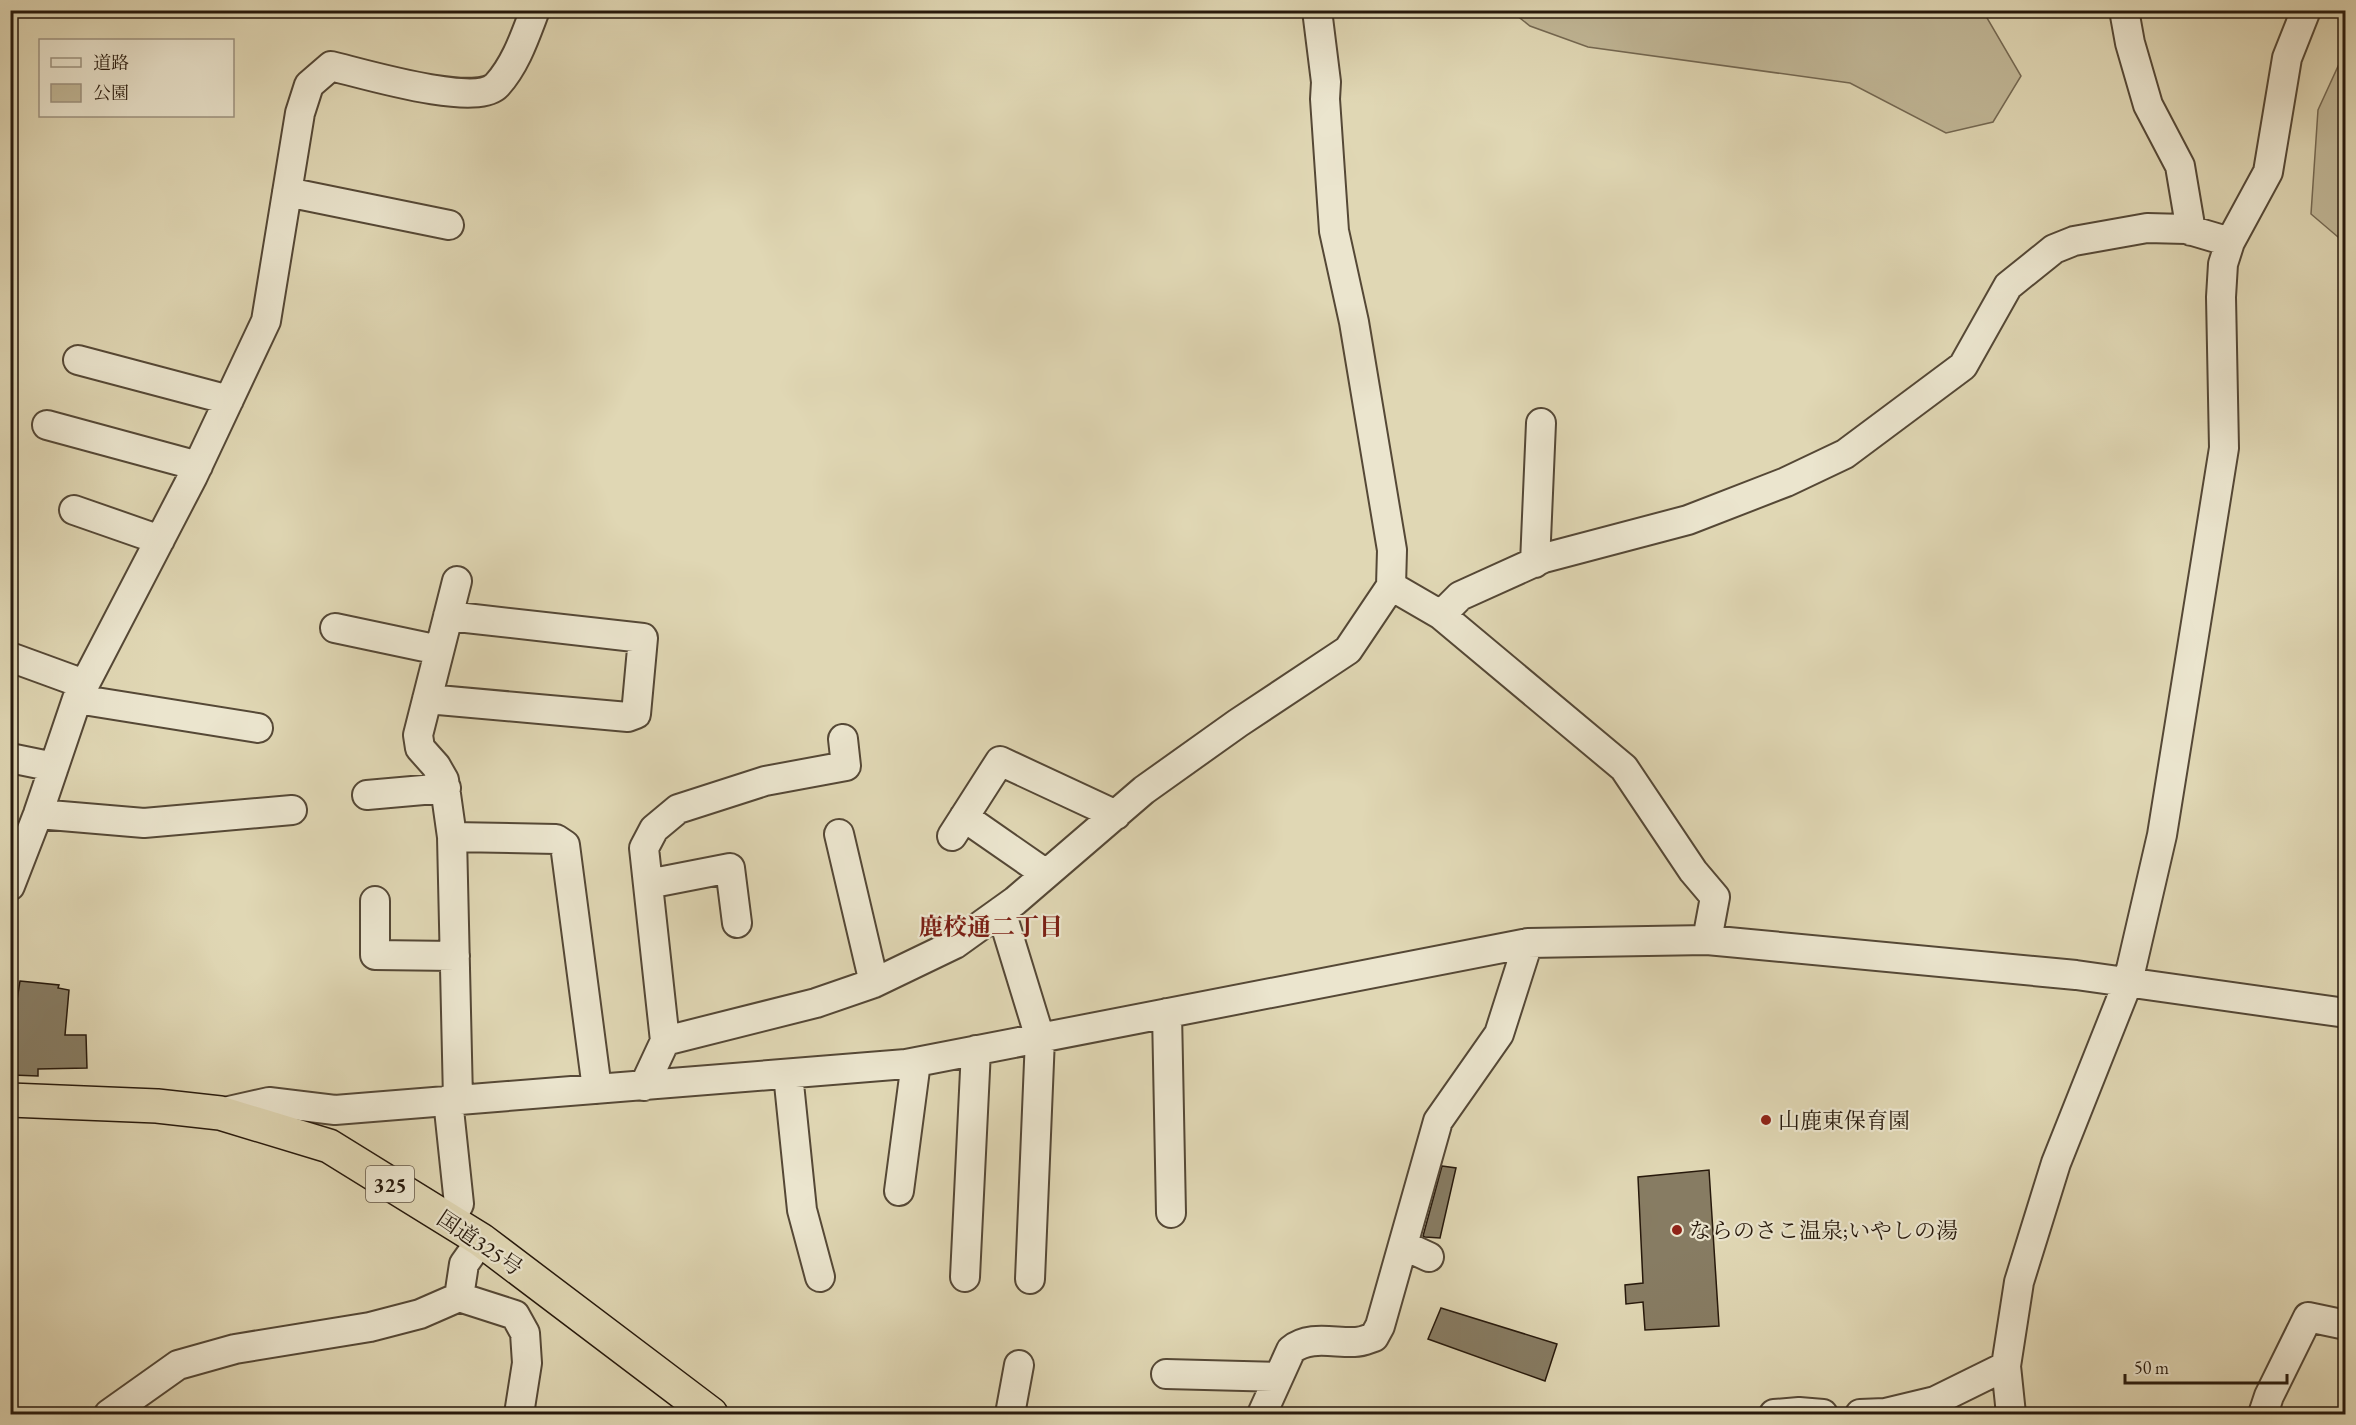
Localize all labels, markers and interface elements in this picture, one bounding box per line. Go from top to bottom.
legend [39,39,234,117]
text: 道路 [93,51,129,74]
text: 公園 [93,81,129,104]
district label: 鹿校通二丁目 [919,911,1063,942]
place label: 山鹿東保育園 [1778,1106,1910,1135]
marker: 山鹿東保育園 [1759,1113,1773,1127]
road number: 325 [366,1166,414,1202]
street label: 国道325号 [431,1204,529,1282]
place label: ならのさこ温泉;いやしの湯 [1689,1216,1958,1245]
marker: ならのさこ温泉;いやしの湯 [1670,1223,1684,1237]
scale bar [2125,1347,2287,1385]
text: 50 m [2134,1356,2169,1379]

